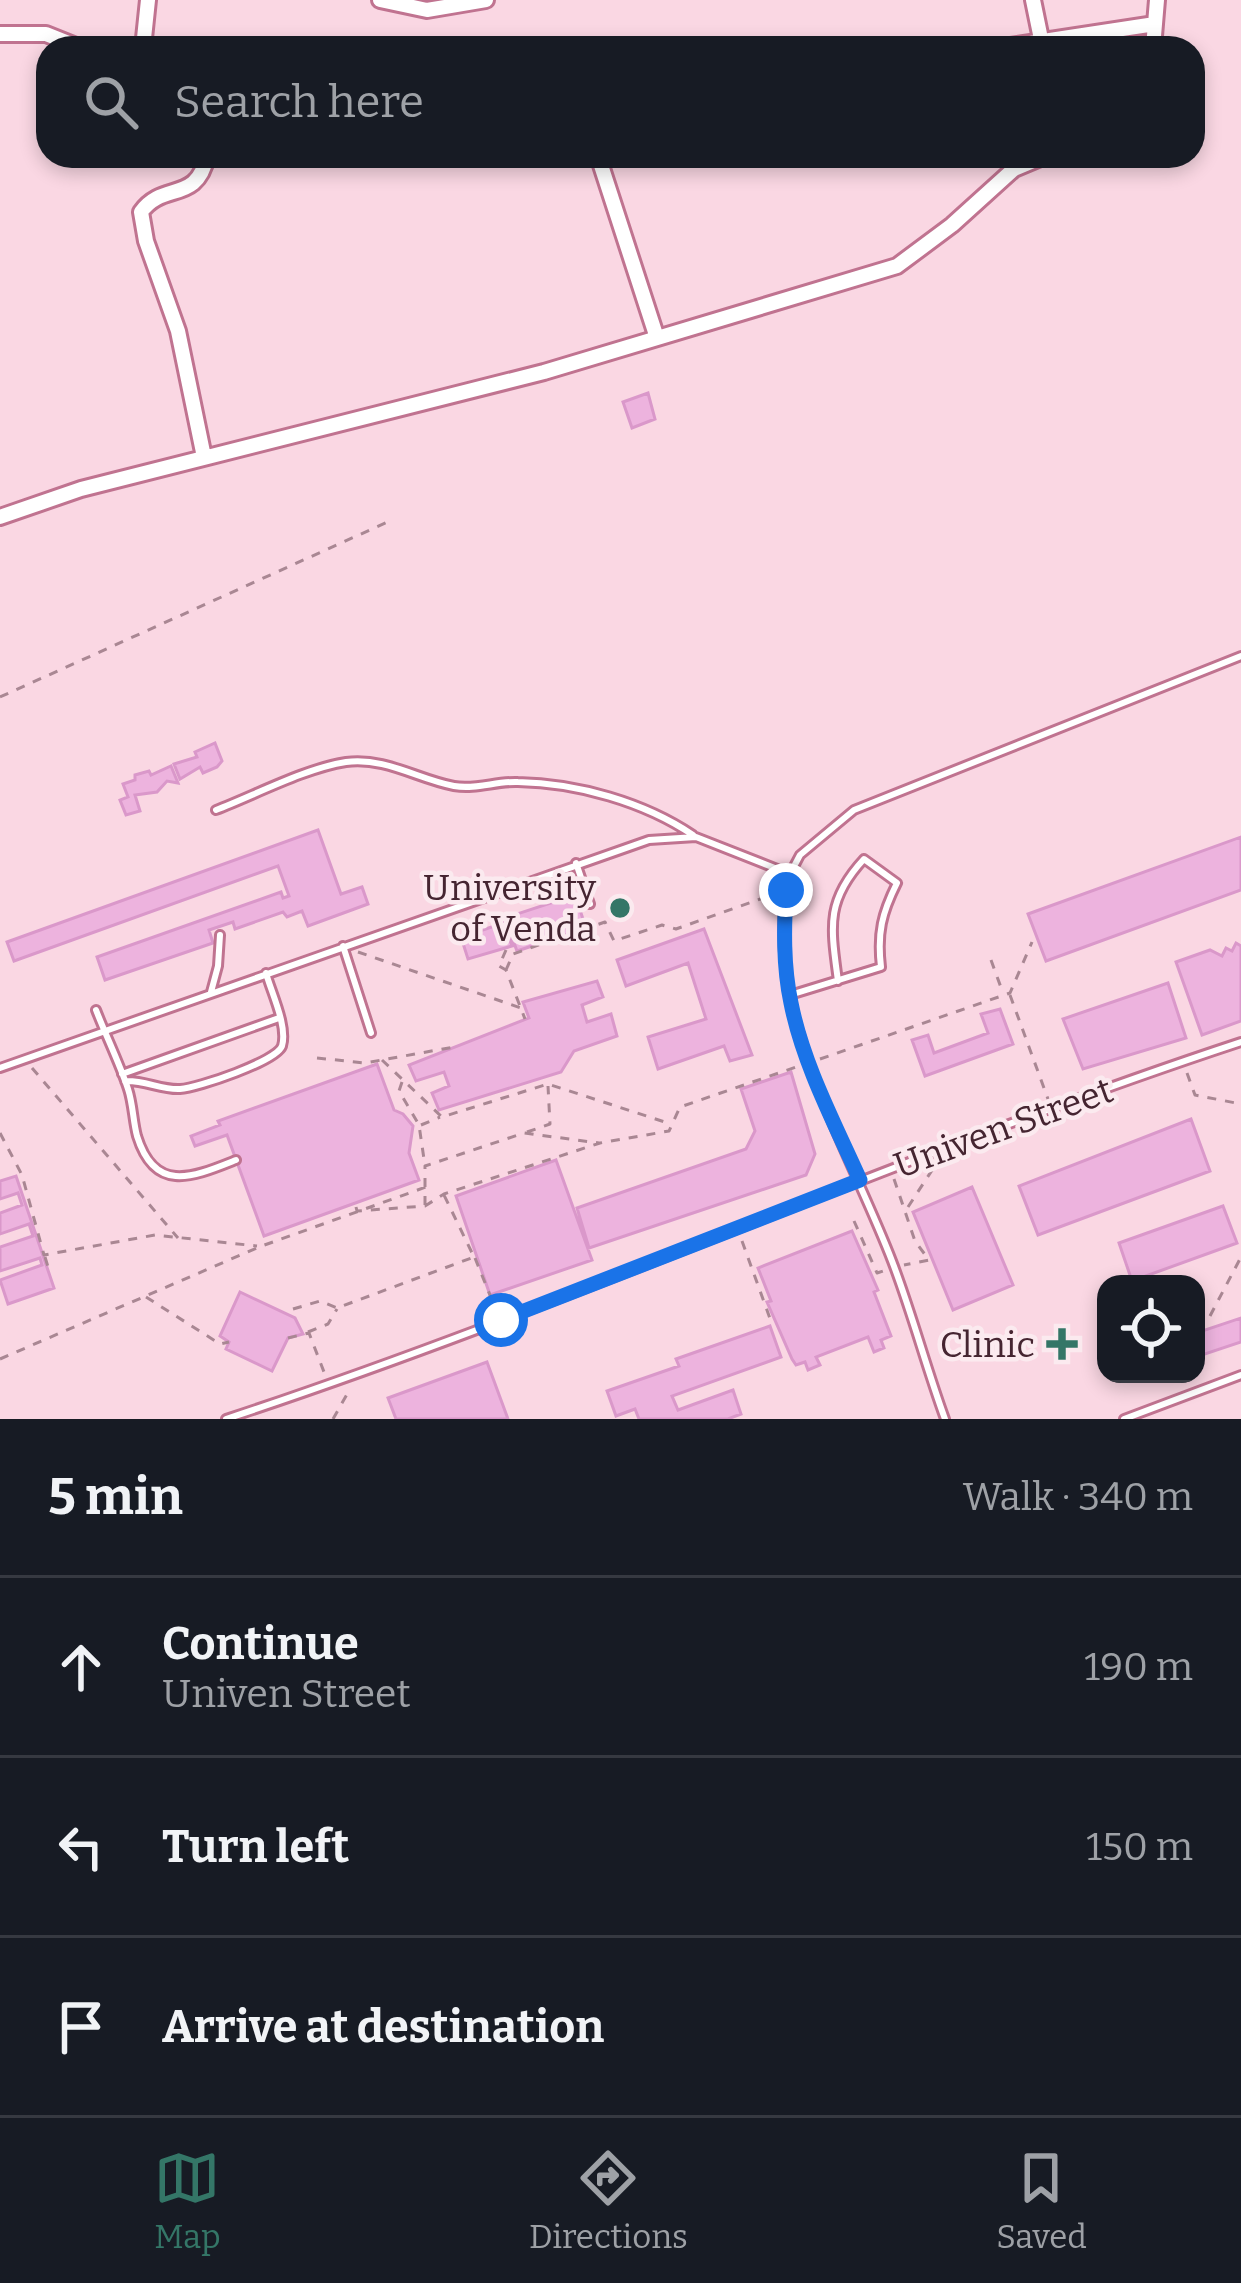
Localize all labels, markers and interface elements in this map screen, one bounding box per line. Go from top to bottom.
search box [36,36,1205,168]
icon: search [78,69,144,135]
text: Search here [174,75,424,129]
route end [759,863,813,917]
place label: University of Venda [423,866,597,951]
marker: University of Venda [607,895,633,921]
street label: Univen Street [888,1068,1119,1188]
map controls [1097,1275,1205,1383]
button: locate [1097,1275,1205,1383]
route start [474,1293,528,1347]
place label: Clinic [940,1323,1035,1367]
marker: Clinic [1046,1328,1078,1360]
text: 5 min [48,1466,183,1528]
text: Walk · 340 m [963,1474,1193,1520]
text: Continue [162,1617,359,1671]
icon: ahead [48,1634,114,1700]
text: 190 m [1084,1644,1193,1690]
text: Univen Street [162,1671,411,1717]
icon: left [48,1814,114,1880]
text: Turn left [162,1820,349,1874]
text: 150 m [1086,1824,1193,1870]
icon: arrive [48,1994,114,2060]
text: Arrive at destination [162,2000,604,2054]
tab: Map [154,2145,221,2257]
tab: Directions [529,2145,688,2257]
tab: Saved [996,2145,1087,2257]

